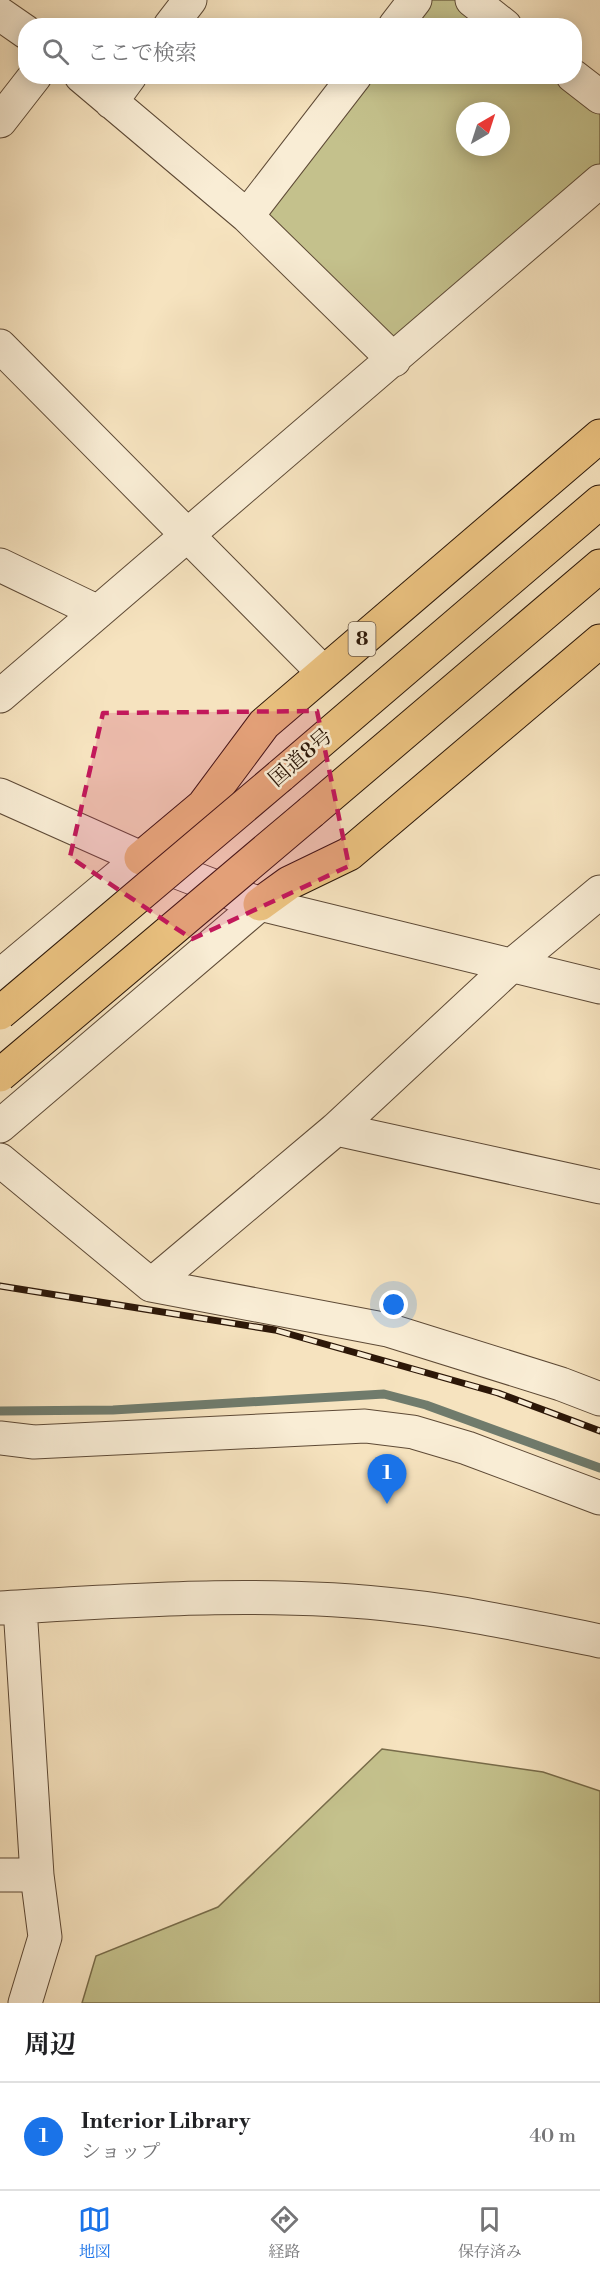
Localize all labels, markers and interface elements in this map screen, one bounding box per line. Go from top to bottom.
search box [18,18,582,84]
icon: search [39,35,72,68]
text: ここで検索 [87,40,197,67]
north arrow [456,102,510,156]
road number: 8 [348,622,376,656]
street label: 国道8号 [264,723,338,793]
your location [379,1290,408,1319]
pin: 1 [368,1454,406,1504]
text: 周辺 [24,2029,76,2061]
text: Interior Library [81,2108,250,2135]
text: 1 [39,2124,48,2149]
text: 40 m [529,2124,576,2149]
text: ショップ [81,2140,161,2165]
tab: 地図 [78,2203,111,2262]
tab: 経路 [268,2203,301,2262]
tab: 保存済み [458,2203,522,2262]

